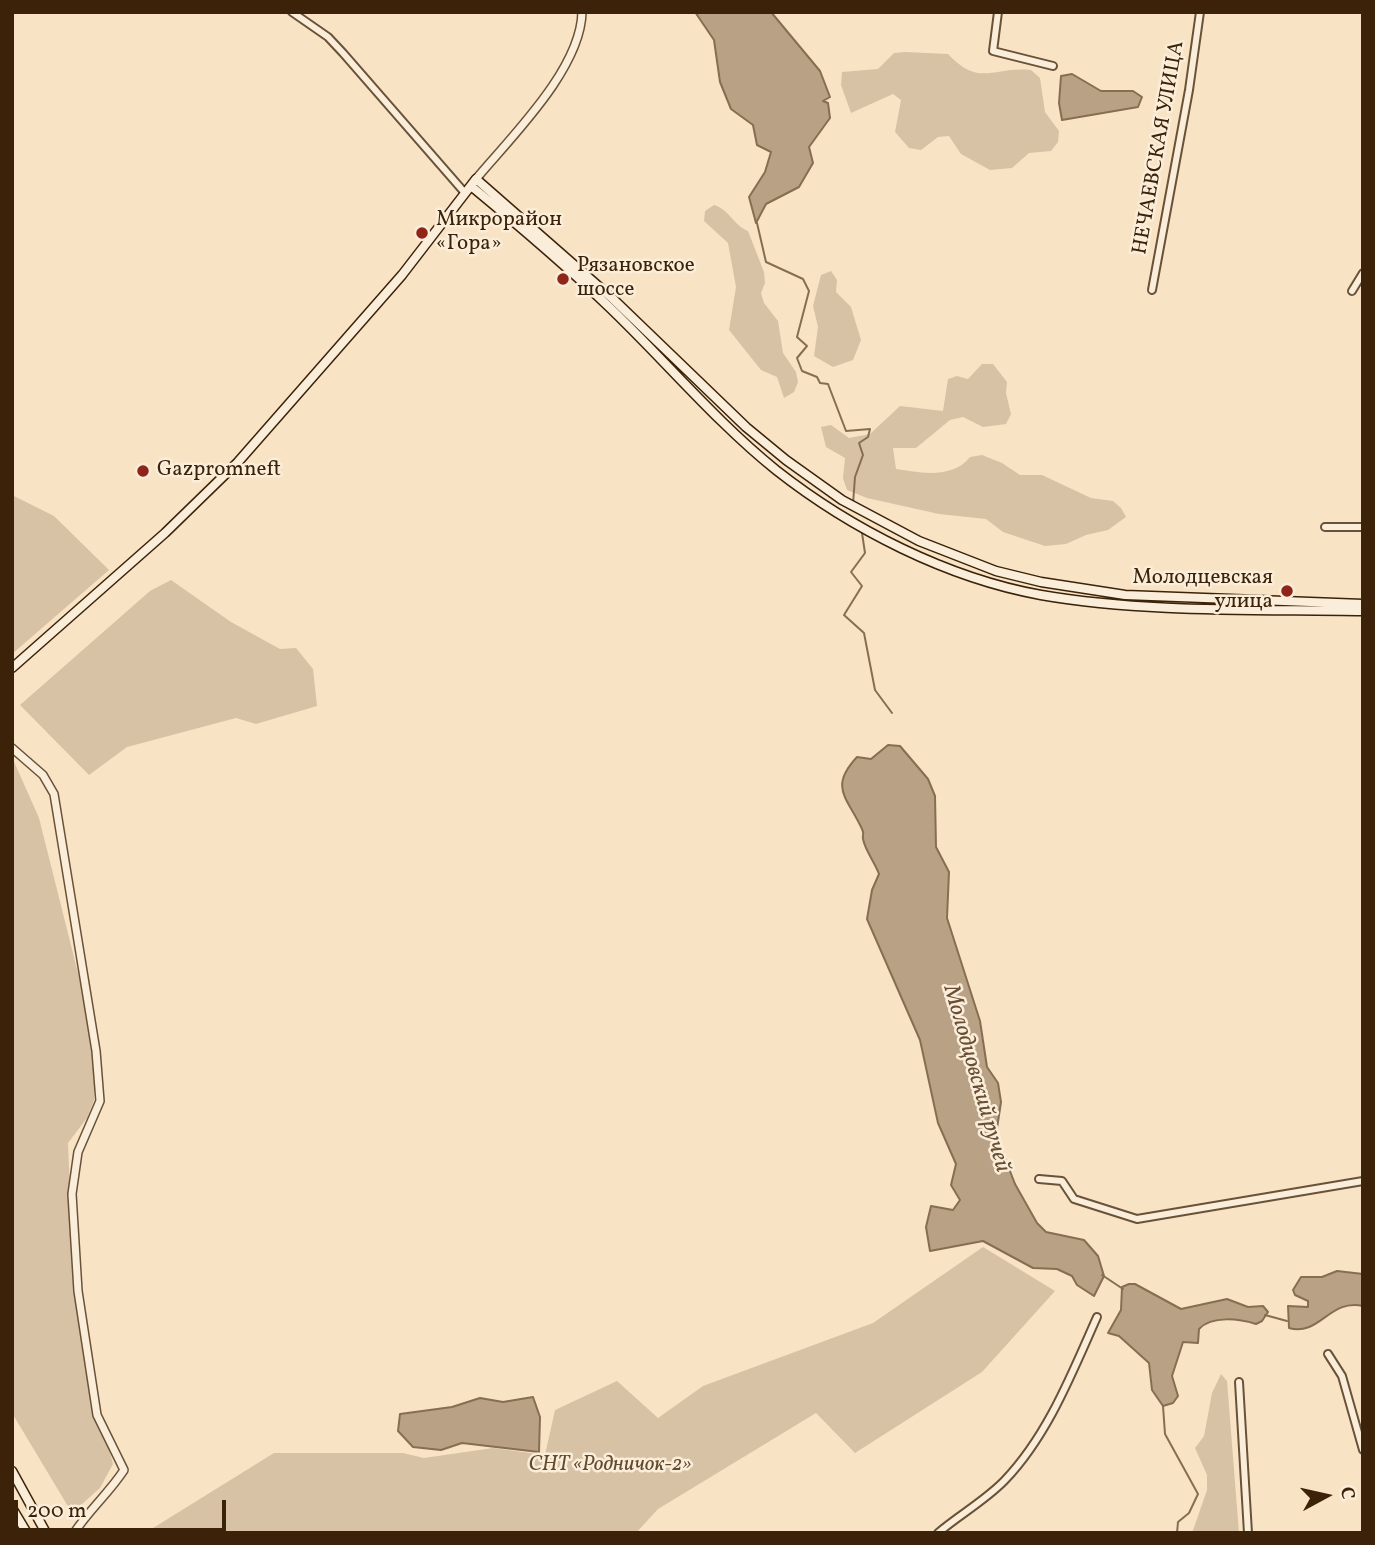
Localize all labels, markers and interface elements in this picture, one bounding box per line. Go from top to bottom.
street label: НЕЧАЕВСКАЯ УЛИЦА [1129,39,1191,257]
place label: Микрорайон «Гора» [436,208,562,258]
marker: Микрорайон «Гора» [414,225,430,241]
place label: Рязановское шоссе [577,254,695,304]
marker: Рязановское шоссе [555,271,571,287]
place label: Gazpromneft [157,458,281,484]
marker: Gazpromneft [135,463,151,479]
place label: Молодцевская улица [1133,566,1273,616]
marker: Молодцевская улица [1279,583,1295,599]
water label: Молодцовский ручей [935,982,1015,1176]
park label: СНТ «Родничок-2» [528,1453,692,1479]
north arrow [1291,1461,1361,1531]
text: С [1333,1485,1361,1501]
scale bar [18,1486,229,1530]
text: 200 m [27,1497,87,1526]

